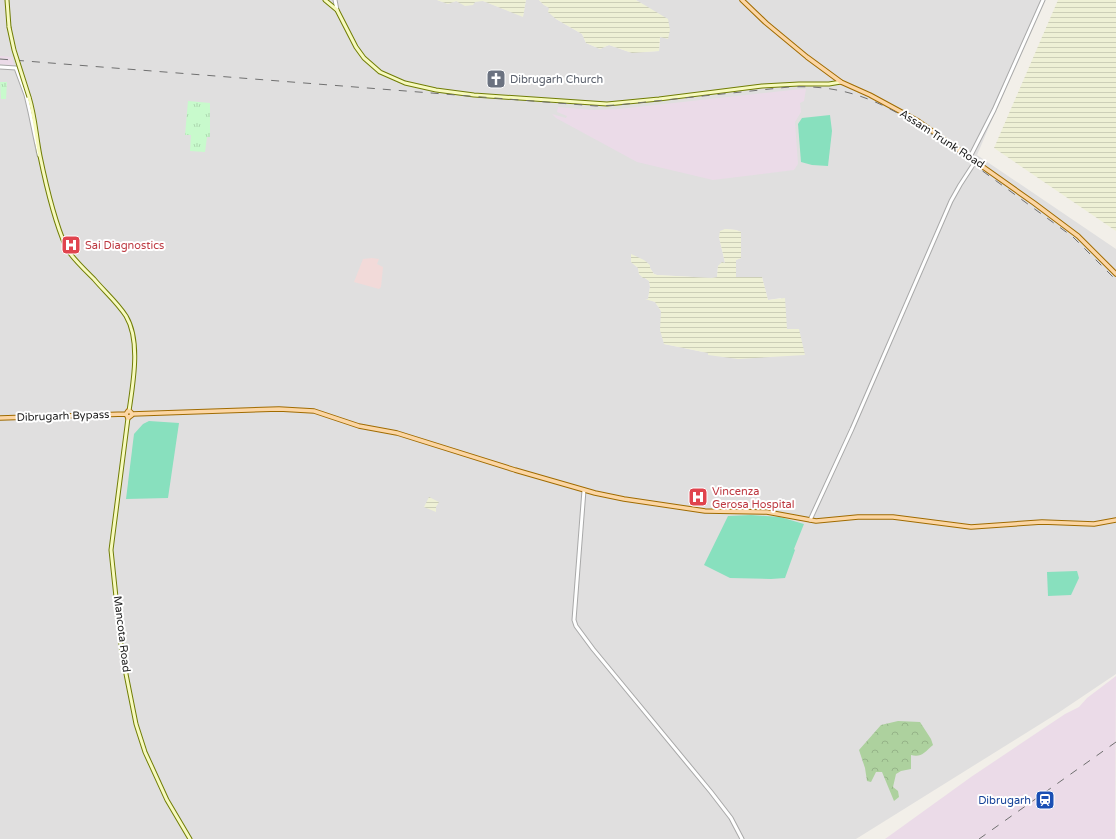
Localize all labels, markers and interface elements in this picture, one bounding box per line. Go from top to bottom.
church icon: Dibrugarh Church [485,68,507,90]
place label: Dibrugarh Church [510,73,603,86]
street label: Assam Trunk Road [897,107,987,171]
hospital icon: Sai Diagnostics [60,234,82,256]
place label: Sai Diagnostics [85,239,164,252]
street label: Dibrugarh Bypass [16,408,110,424]
place label: Vincenza Gerosa Hospital [712,485,795,511]
hospital icon: Vincenza Gerosa Hospital [687,486,709,508]
street label: Mancota Road [111,595,133,673]
station icon: Dibrugarh [1034,789,1056,811]
place label: Dibrugarh [978,794,1031,807]

